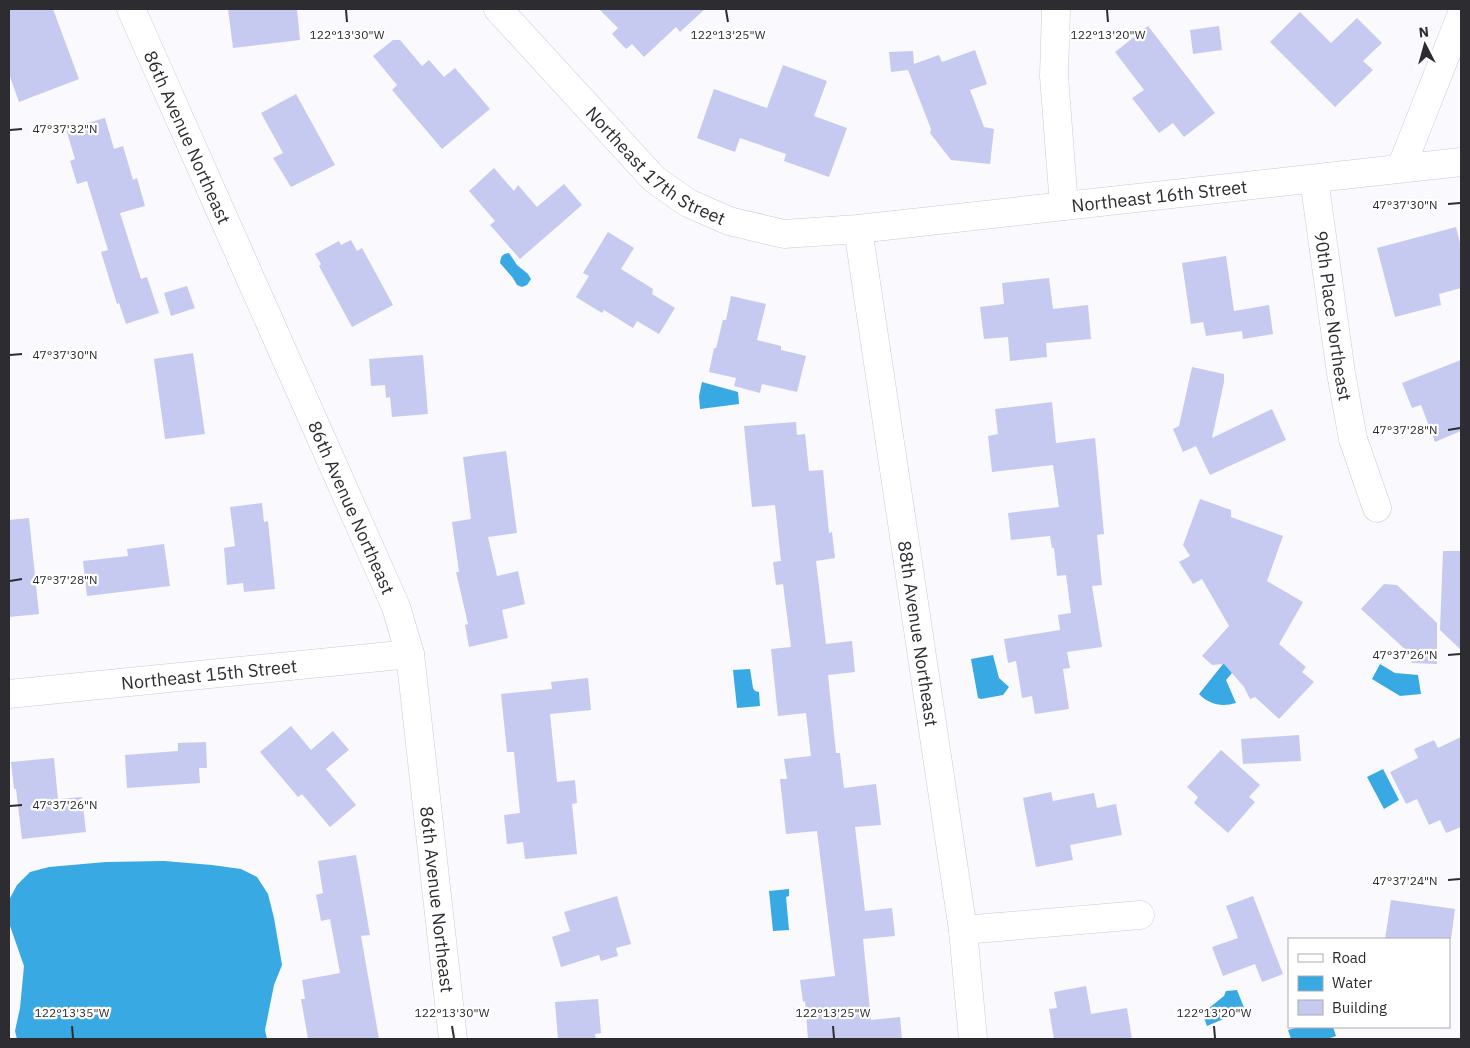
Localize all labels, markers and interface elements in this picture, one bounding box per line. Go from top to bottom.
north arrow [1400,20,1450,70]
text: N [1418,23,1430,42]
text: 122°13'30"W [310,27,385,42]
text: 122°13'25"W [691,27,766,42]
text: 122°13'20"W [1071,27,1146,42]
street label: 86th Avenue Northeast [139,47,236,227]
street label: Northeast 17th Street [581,101,729,230]
text: 47°37'32"N [32,121,98,136]
street label: Northeast 16th Street [1070,174,1248,217]
text: 47°37'30"N [1372,197,1438,212]
street label: 90th Place Northeast [1310,229,1357,403]
text: 47°37'30"N [32,347,98,362]
street label: 86th Avenue Northeast [303,417,400,598]
text: 47°37'28"N [1372,422,1438,437]
street label: 88th Avenue Northeast [893,539,944,728]
text: 47°37'28"N [32,572,98,587]
text: 47°37'26"N [1372,647,1438,662]
street label: Northeast 15th Street [120,654,298,694]
text: 47°37'26"N [32,797,98,812]
street label: 86th Avenue Northeast [416,805,459,994]
text: 47°37'24"N [1372,873,1438,888]
legend [1288,938,1450,1028]
text: Road [1332,948,1367,967]
text: Water [1332,973,1373,992]
text: Building [1332,998,1387,1017]
text: 122°13'35"W [35,1005,110,1020]
text: 122°13'30"W [415,1005,490,1020]
text: 122°13'25"W [796,1005,871,1020]
text: 122°13'20"W [1177,1005,1252,1020]

